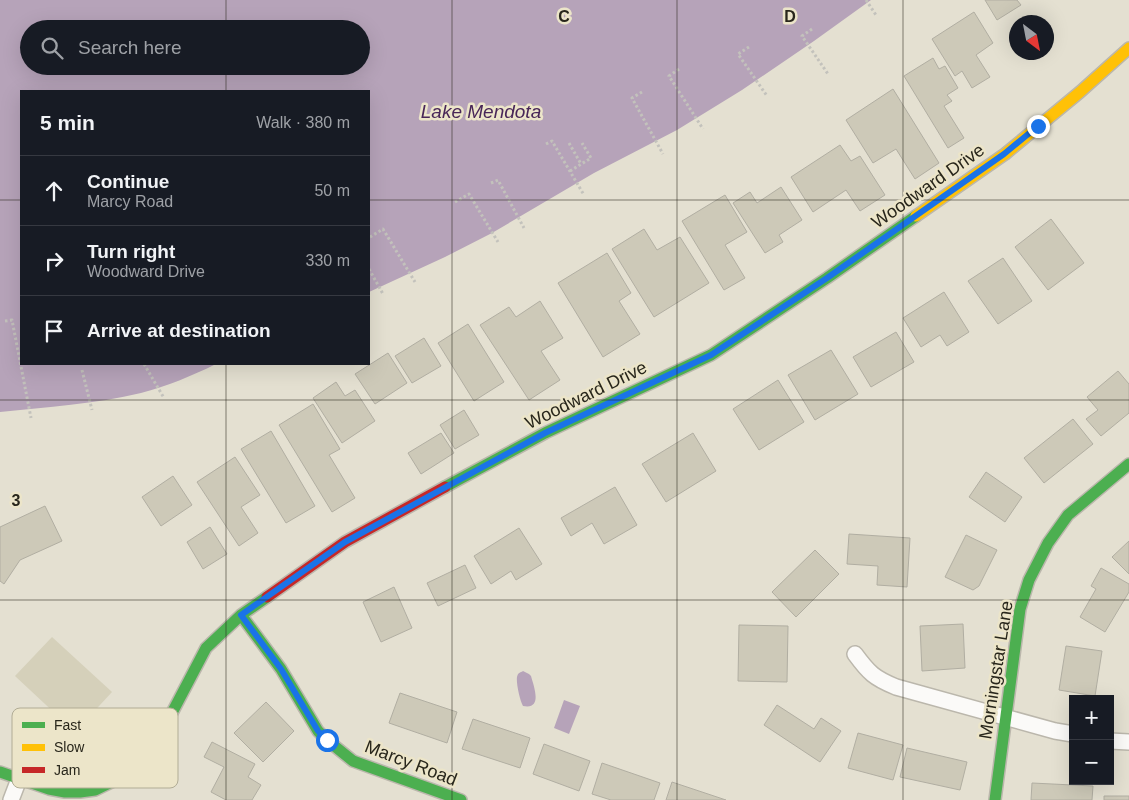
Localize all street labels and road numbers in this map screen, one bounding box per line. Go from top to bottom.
street label: Woodward Drive [868,140,988,232]
street label: Woodward Drive [522,357,650,433]
street label: Morningstar Lane [975,599,1017,741]
street label: Marcy Road [362,736,460,790]

